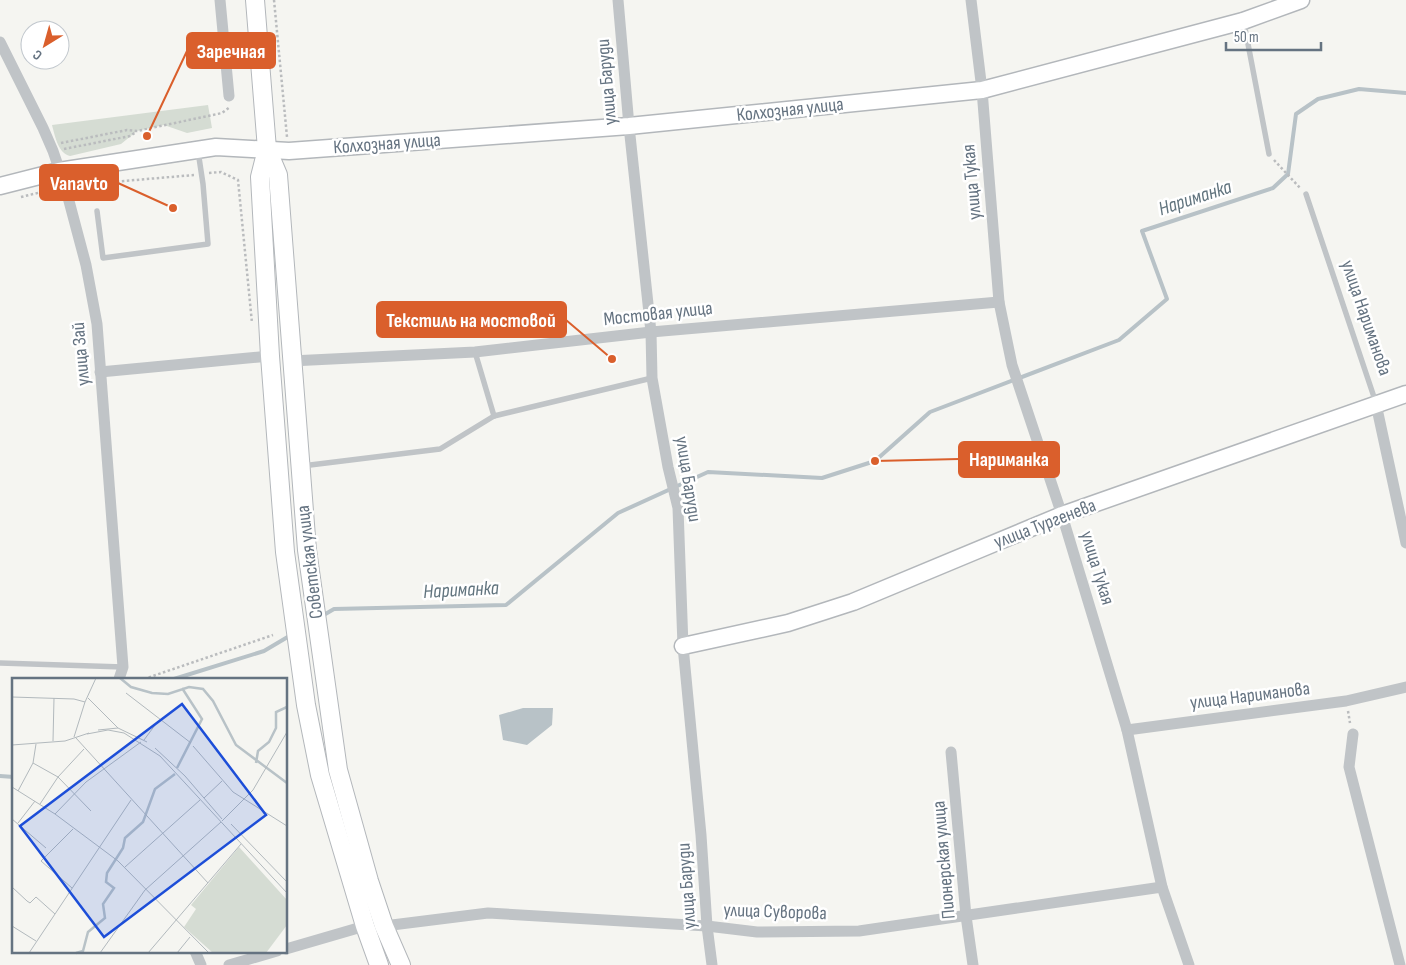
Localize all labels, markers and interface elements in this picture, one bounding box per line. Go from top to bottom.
north arrow [20,20,70,70]
scale bar [1226,20,1321,52]
text: 50 m [1234,28,1259,47]
callout: Заречная [187,33,275,68]
street label: улица Баруди [592,38,622,126]
text: Заречная [197,40,265,64]
text: С [29,46,45,64]
street label: Колхозная улица [735,93,845,127]
street label: Колхозная улица [333,129,441,159]
street label: улица Тукая [957,143,987,221]
callout: Vanavto [40,165,118,200]
text: Vanavto [50,172,108,196]
water label: Нариманка [1155,175,1235,221]
street label: улица Нариманова [1336,257,1396,379]
street label: Мостовая улица [602,297,714,331]
callout: Текстиль на мостовой [377,302,566,337]
text: Текстиль на мостовой [386,309,556,333]
street label: улица Зай [67,321,95,387]
street label: улица Баруди [670,435,706,523]
callout: Нариманка [959,442,1059,477]
text: Нариманка [969,448,1049,472]
street label: улица Тургенева [991,494,1099,554]
street label: Советская улица [292,504,328,620]
street label: улица Тукая [1075,528,1119,608]
water label: Нариманка [423,576,499,604]
street label: улица Нариманова [1189,677,1311,715]
inset map [12,678,288,952]
street label: Пионерская улица [927,800,961,920]
street label: улица Баруди [673,842,701,930]
street label: улица Суворова [723,899,827,925]

